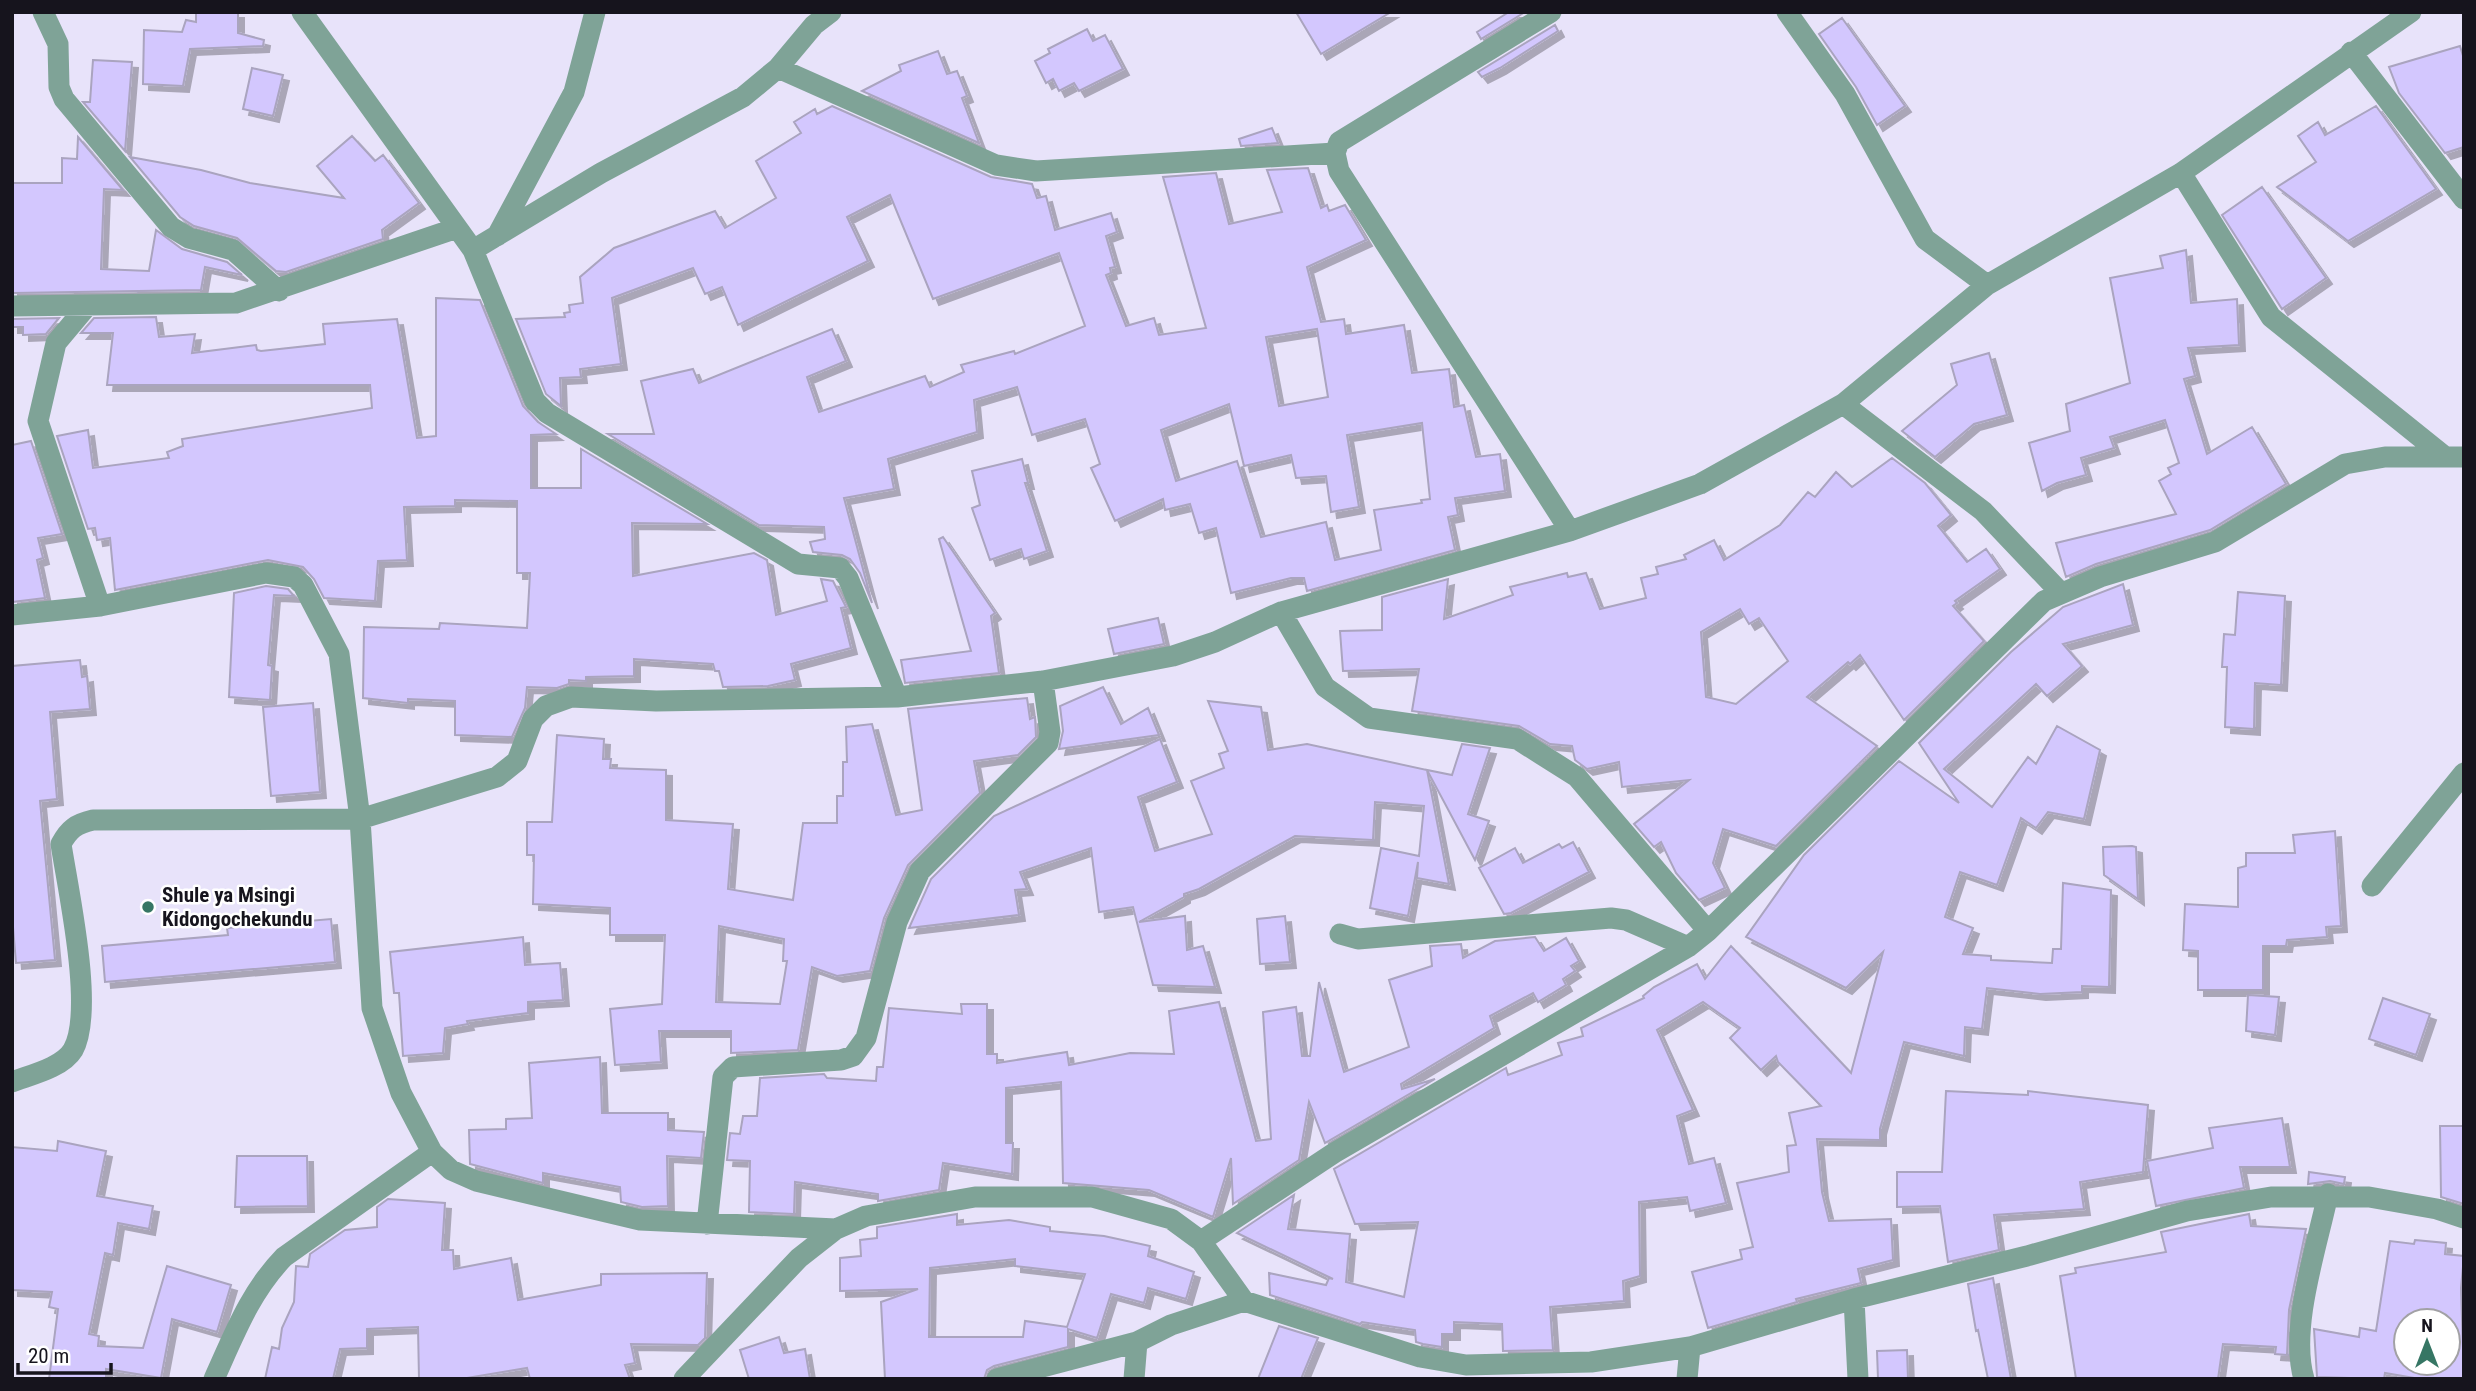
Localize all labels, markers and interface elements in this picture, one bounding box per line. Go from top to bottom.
place label: Shule ya Msingi Kidongochekundu [162,883,313,931]
marker: Shule ya Msingi Kidongochekundu [140,899,156,915]
north arrow [2392,1307,2462,1377]
text: N [2421,1314,2433,1337]
scale bar [18,1332,110,1376]
text: 20 m [28,1344,69,1368]

